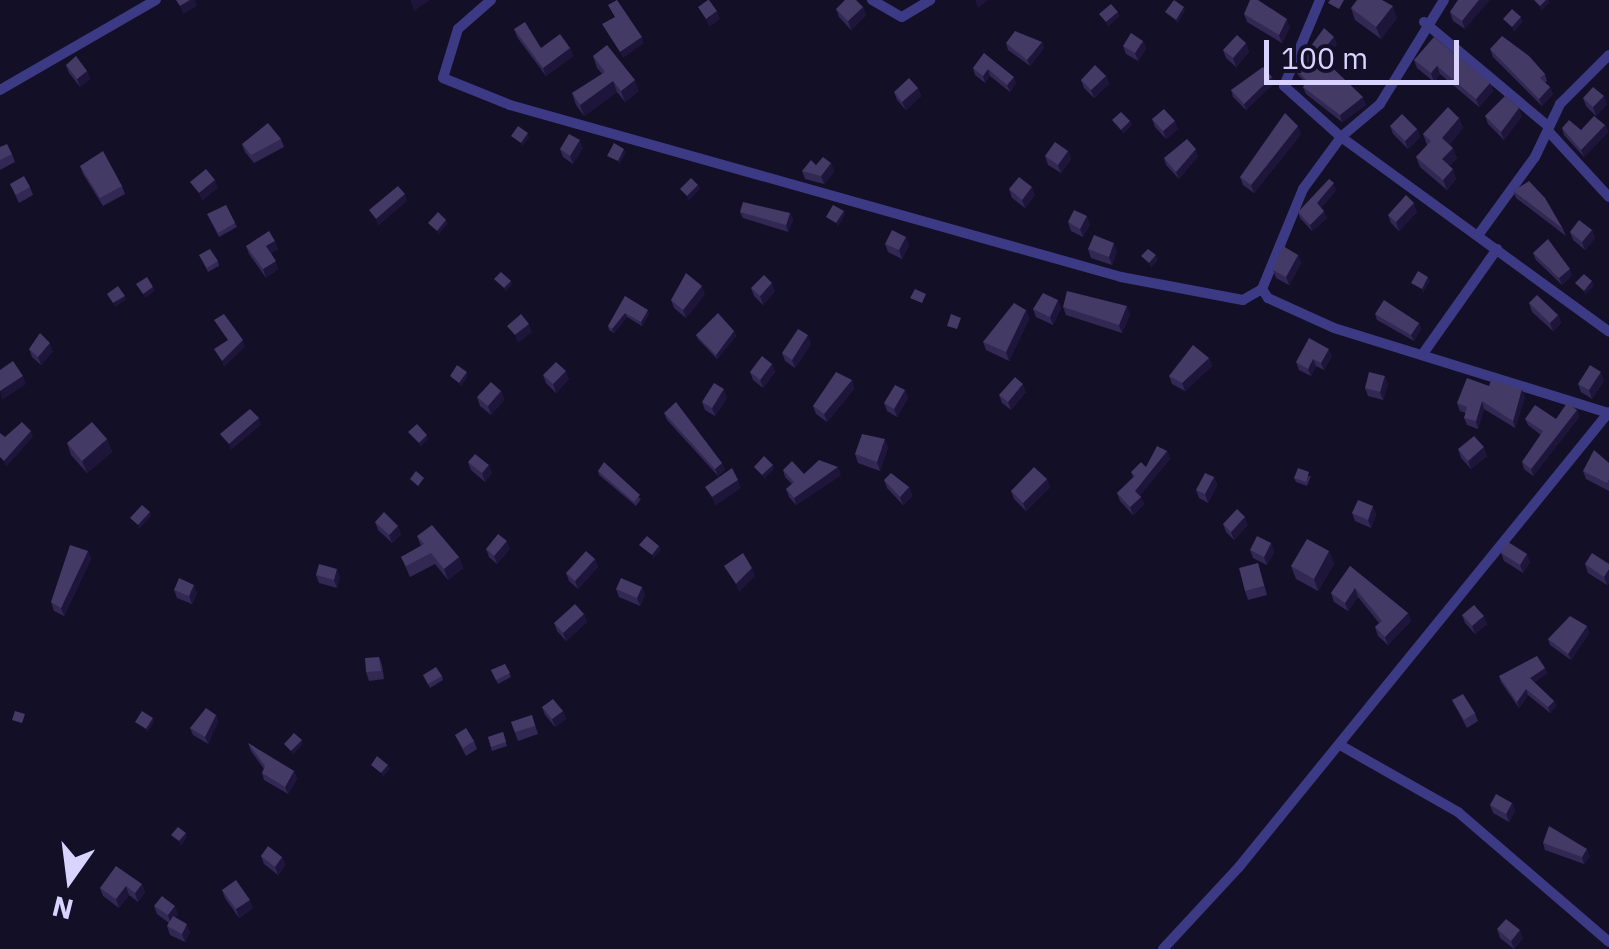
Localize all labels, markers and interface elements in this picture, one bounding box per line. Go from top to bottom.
scale bar [1269,20,1464,82]
text: 100 m [1281,38,1368,77]
north arrow [20,829,120,929]
text: N [48,888,77,929]

